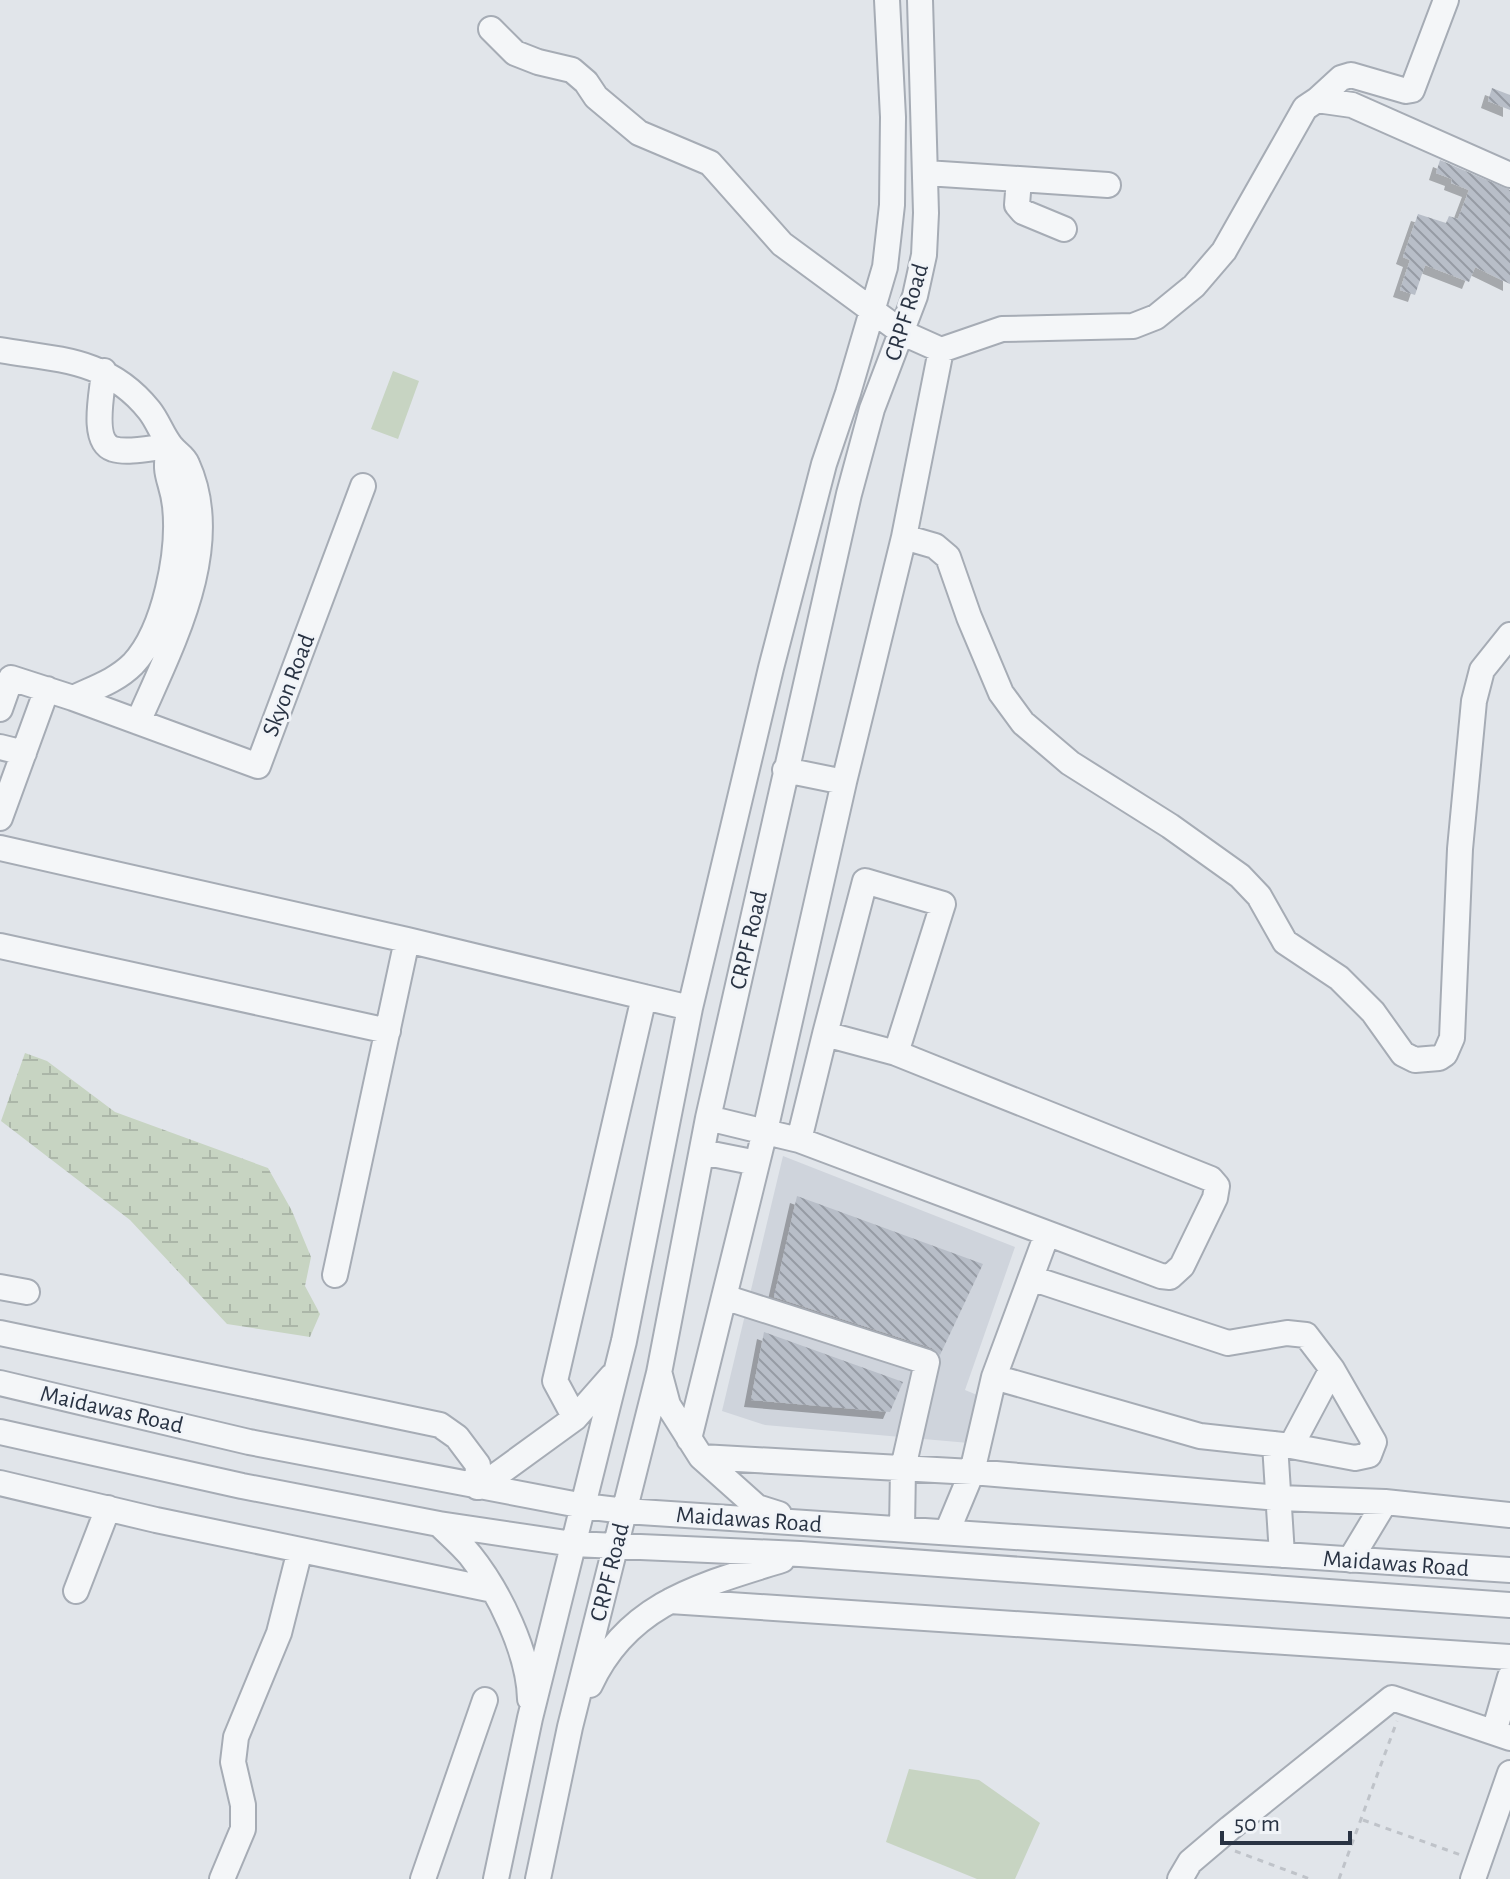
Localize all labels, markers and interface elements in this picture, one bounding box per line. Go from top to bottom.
street label: CRPF Road [881,261,933,364]
street label: Skyon Road [258,631,319,740]
street label: CRPF Road [726,889,772,992]
street label: Maidawas Road [38,1382,186,1438]
street label: Maidawas Road [675,1503,823,1537]
street label: CRPF Road [586,1521,634,1624]
street label: Maidawas Road [1322,1547,1470,1581]
scale bar [1222,1795,1350,1845]
text: 50 m [1234,1812,1280,1836]

